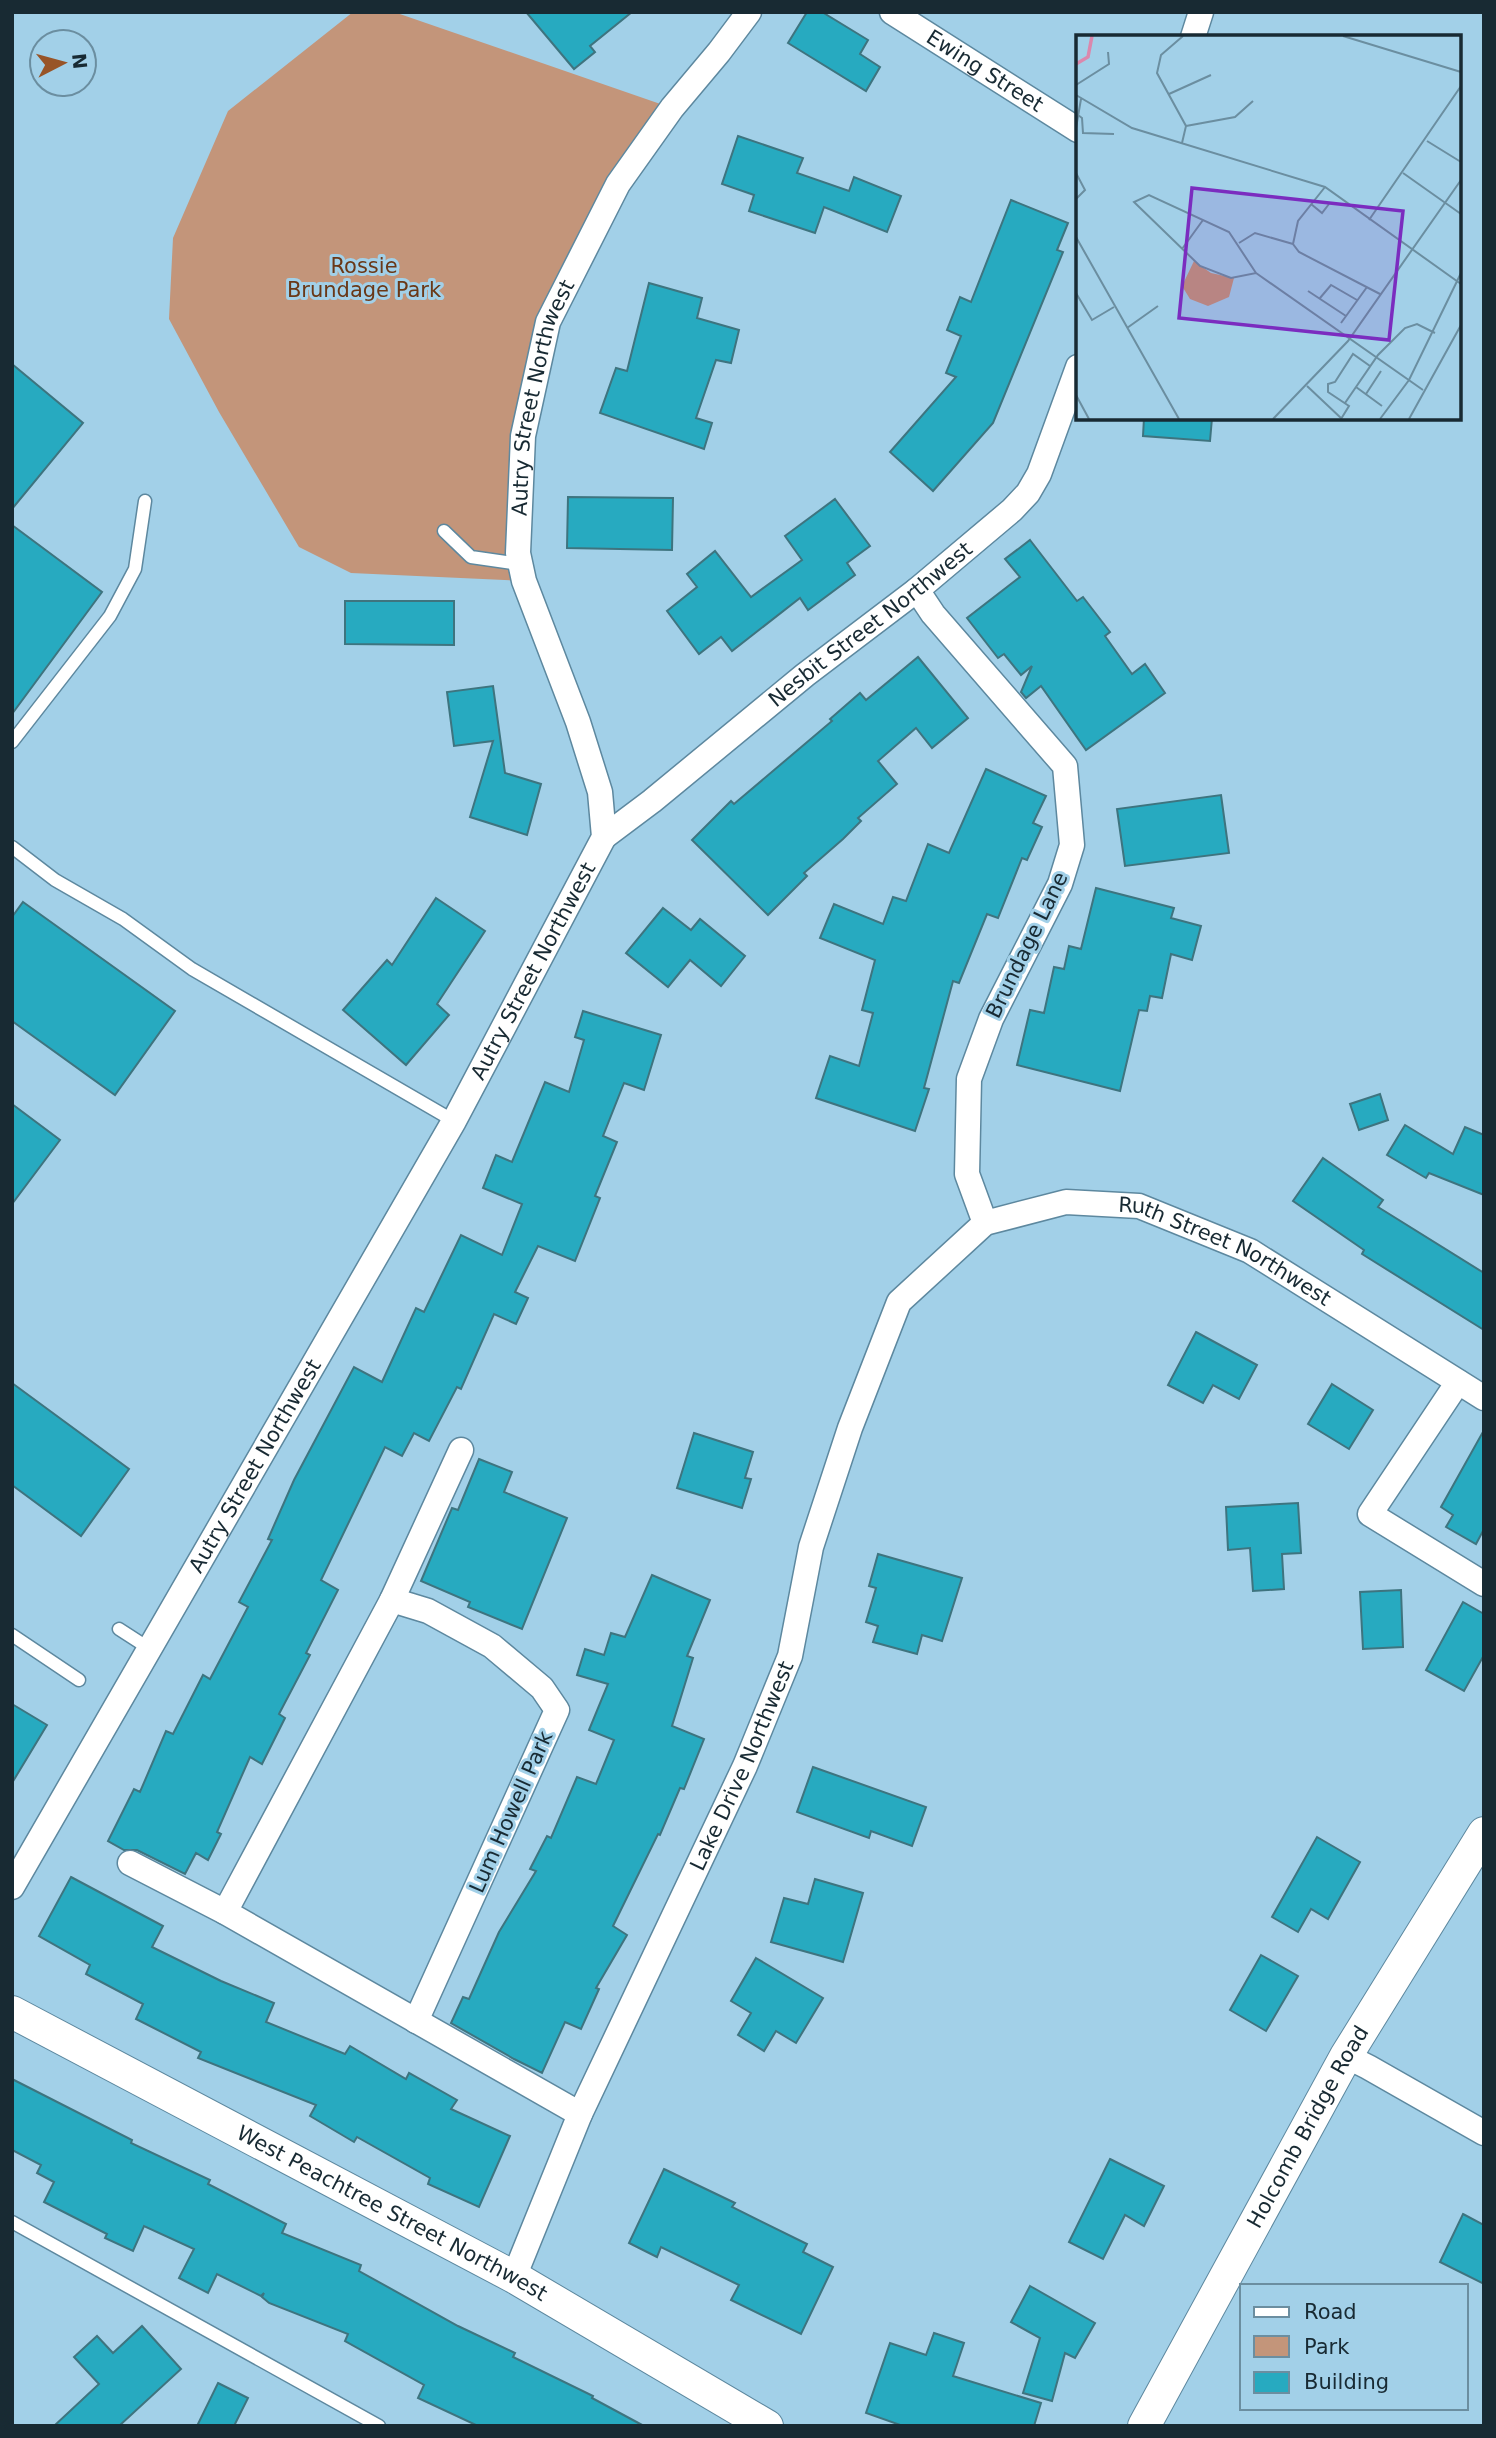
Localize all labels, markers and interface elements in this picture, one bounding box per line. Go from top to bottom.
street label: Ewing Street [922,25,1048,117]
north arrow [28,28,98,98]
inset map [1076,35,1461,420]
text: N [68,52,92,70]
park label: Rossie Brundage Park [287,254,442,302]
street label: Autry Street Northwest [508,276,579,516]
street label: Nesbit Street Northwest [764,537,977,712]
street label: Autry Street Northwest [466,858,600,1084]
street label: Brundage Lane [981,868,1073,1022]
street label: Ruth Street Northwest [1118,1193,1335,1311]
street label: Autry Street Northwest [184,1355,326,1577]
street label: Lake Drive Northwest [685,1658,799,1874]
street label: Lum Howell Park [465,1727,558,1896]
street label: Holcomb Bridge Road [1242,2022,1374,2232]
street label: West Peachtree Street Northwest [233,2121,552,2306]
legend [1240,2284,1468,2410]
text: Road [1304,2300,1357,2324]
text: Park [1304,2335,1350,2359]
text: Building [1304,2370,1389,2394]

